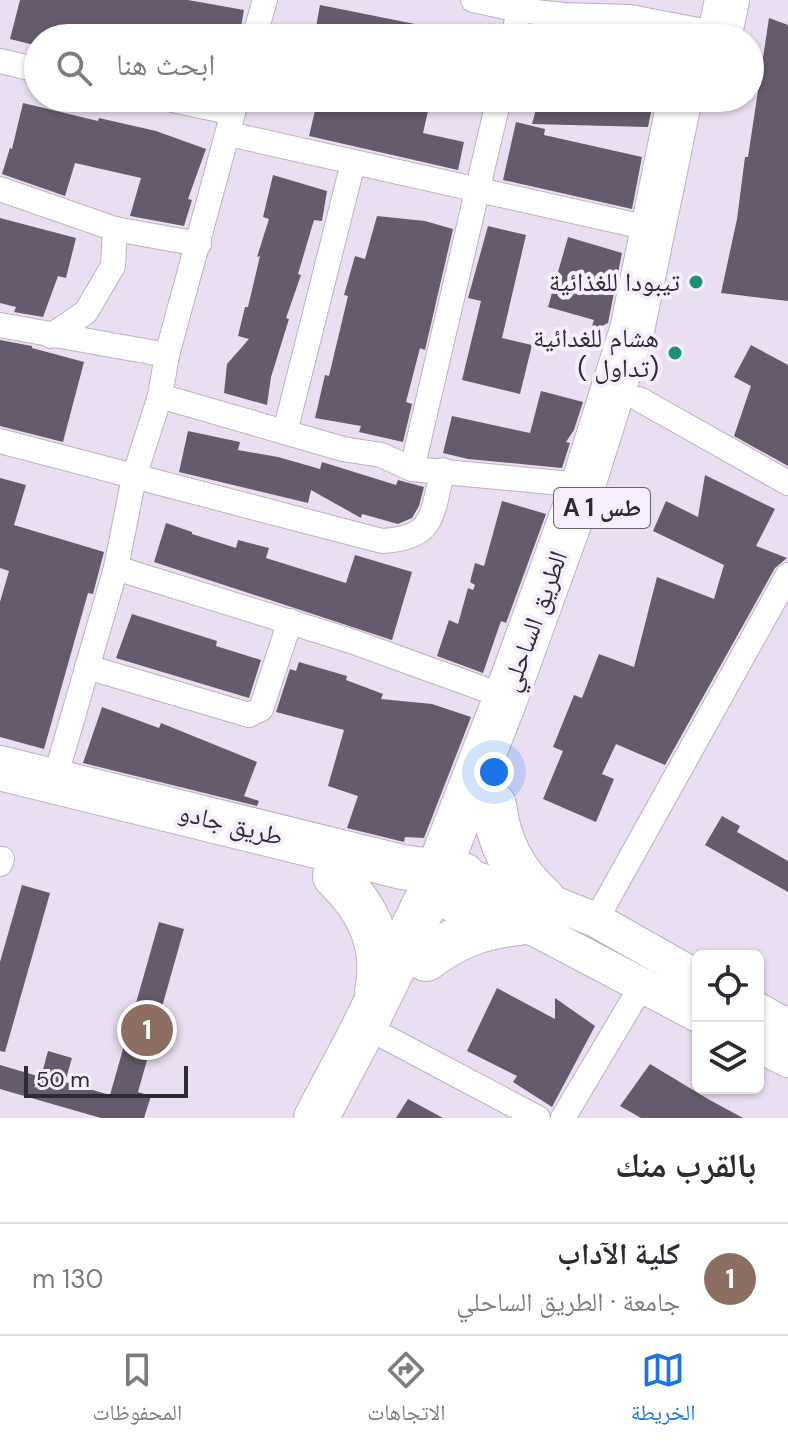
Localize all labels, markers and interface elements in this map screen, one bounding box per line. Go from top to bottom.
search box [24,24,764,112]
text: ابحث هنا [116,45,215,84]
icon: search [52,46,96,90]
place label: تيبودا للغذائية [549,265,680,299]
marker: تيبودا للغذائية [687,273,705,291]
place label: هشام للغدائية ( تداول) [533,321,659,385]
marker: هشام للغدائية ( تداول) [666,344,684,362]
road number: A 1 طس [554,488,650,528]
street label: الطريق الساحلي [493,546,579,697]
your location [474,752,514,792]
street label: طريق جادو [175,795,287,853]
map controls [692,950,764,1094]
button: locate [692,950,764,1022]
pin: 1 [121,1000,173,1060]
button: layers [692,1022,764,1094]
scale bar [24,1062,188,1098]
text: 50 m [36,1065,90,1094]
text: بالقرب منك [615,1143,756,1188]
text: كلية الآداب [557,1234,680,1273]
text: 130 m [32,1262,103,1296]
text: 1 [725,1262,735,1296]
text: جامعة · الطريق الساحلي [456,1285,680,1319]
tab: المحفوظات [93,1348,182,1434]
tab: الاتجاهات [367,1348,445,1434]
tab: الخريطة [631,1348,695,1434]

